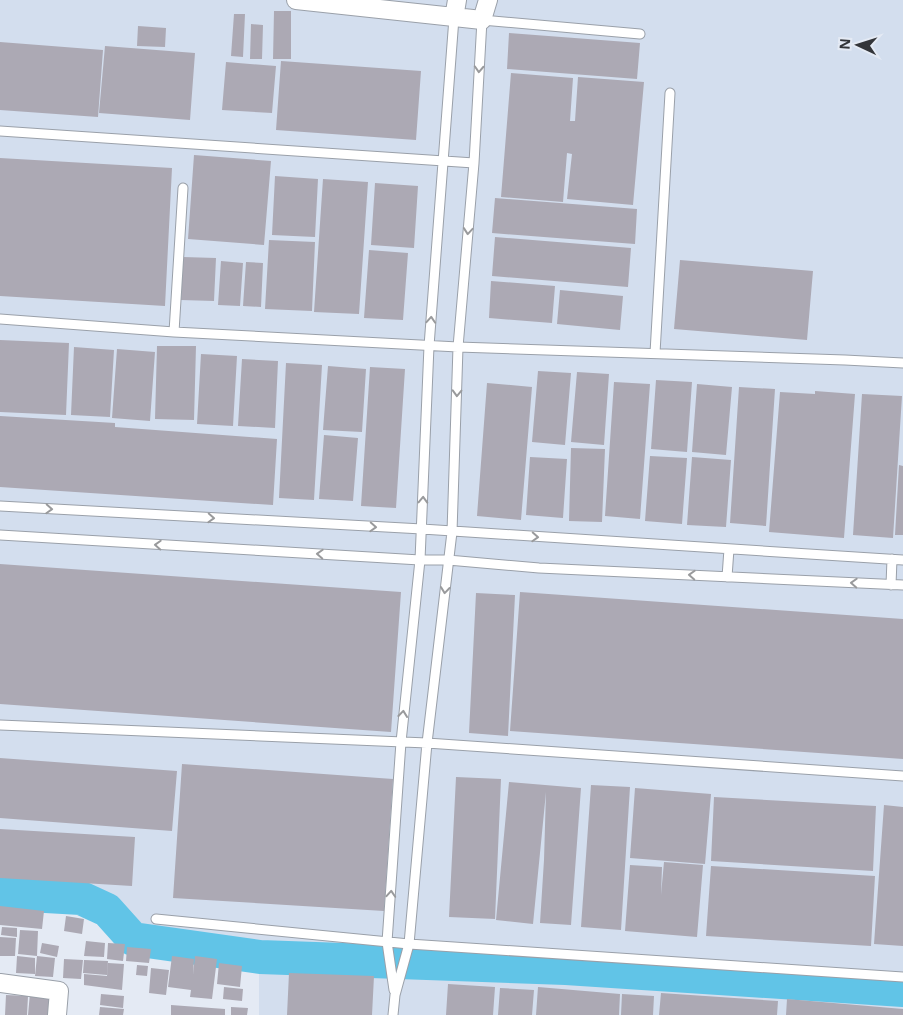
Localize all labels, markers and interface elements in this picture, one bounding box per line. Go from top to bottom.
north arrow [833,20,883,70]
text: N [835,38,854,50]
one-way arrow [474,65,485,73]
one-way arrow [463,227,474,235]
one-way arrow [426,316,437,324]
one-way arrow [451,389,462,397]
one-way arrow [418,496,429,504]
one-way arrow [45,504,53,514]
one-way arrow [207,512,215,523]
one-way arrow [369,521,377,532]
one-way arrow [532,531,540,542]
one-way arrow [154,539,162,550]
one-way arrow [316,549,324,560]
one-way arrow [688,570,696,581]
one-way arrow [850,577,858,588]
one-way arrow [440,586,451,594]
one-way arrow [398,710,409,718]
one-way arrow [385,890,396,898]

